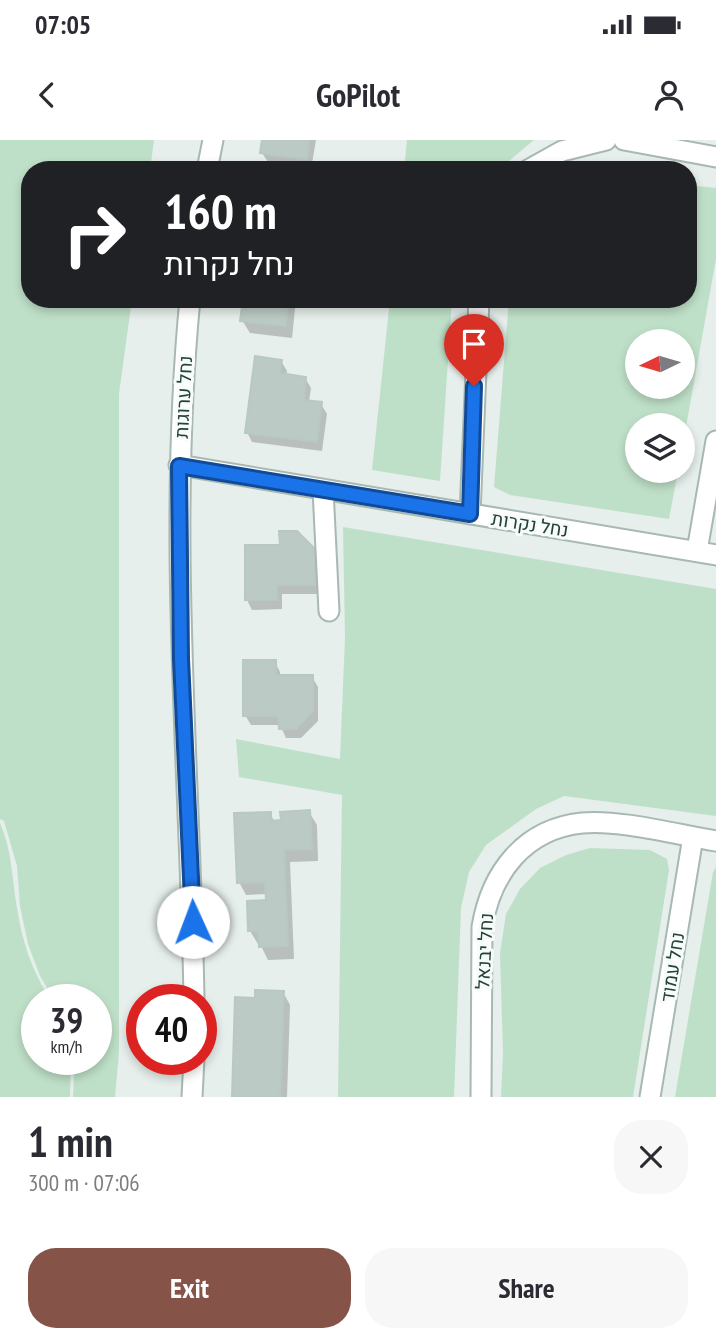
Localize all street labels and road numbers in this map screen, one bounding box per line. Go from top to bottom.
street label: נחל ערוגות [169,355,197,439]
street label: נחל נקרות [490,506,570,542]
street label: נחל יבנאל [470,912,498,990]
street label: נחל עמוד [655,930,689,1004]

